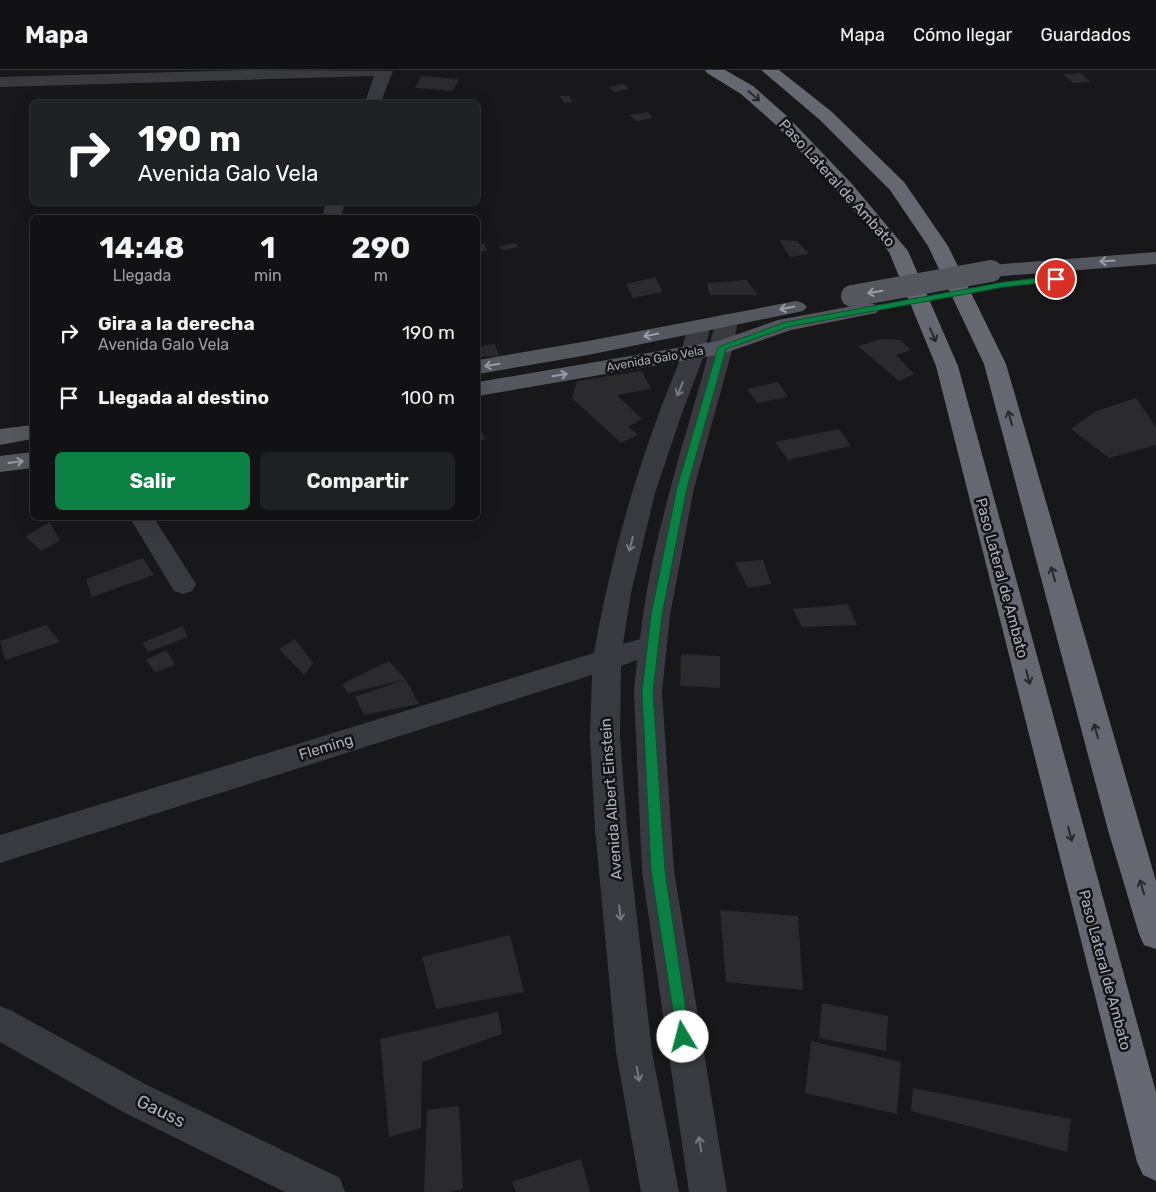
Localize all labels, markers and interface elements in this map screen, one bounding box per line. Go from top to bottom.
text: Mapa [25,21,88,49]
text: Mapa [840,24,885,46]
text: Cómo llegar [913,24,1012,46]
text: Guardados [1040,24,1131,46]
one-way arrow [748,90,761,102]
street label: Paso Lateral de Ambato [775,116,899,250]
text: 190 m [138,118,241,160]
icon: right [55,120,120,185]
text: Avenida Galo Vela [138,160,318,187]
text: 14:48 [100,230,184,266]
text: 1 [260,230,275,266]
text: 290 [351,230,410,266]
one-way arrow [1100,256,1116,266]
pin [1035,258,1077,300]
icon: arrive [1042,265,1070,293]
text: Llegada [113,266,171,285]
text: min [254,266,282,285]
text: m [374,266,388,285]
one-way arrow [867,287,883,297]
one-way arrow [779,304,795,314]
text: Gira a la derecha [98,312,255,335]
icon: right [55,319,83,347]
text: 190 m [402,321,455,344]
one-way arrow [929,327,939,342]
one-way arrow [644,331,660,341]
text: Avenida Galo Vela [98,335,229,354]
street label: Avenida Galo Vela [605,344,705,374]
one-way arrow [484,360,500,370]
one-way arrow [552,370,568,380]
one-way arrow [674,381,684,396]
icon: arrive [55,384,83,412]
text: Llegada al destino [98,386,269,409]
text: 100 m [401,386,455,409]
one-way arrow [1004,410,1014,426]
button: Salir [55,452,250,510]
button: Compartir [260,452,455,510]
one-way arrow [8,457,24,467]
street label: Paso Lateral de Ambato [972,496,1032,660]
one-way arrow [625,535,635,551]
one-way arrow [1048,567,1057,583]
one-way arrow [1024,668,1034,684]
street label: Avenida Albert Einstein [596,718,626,880]
one-way arrow [1091,723,1101,739]
street label: Fleming [297,730,355,764]
one-way arrow [1065,825,1075,841]
one-way arrow [1136,879,1146,895]
street label: Paso Lateral de Ambato [1075,888,1135,1052]
one-way arrow [615,905,625,921]
position arrow [656,1010,708,1062]
one-way arrow [634,1066,644,1082]
street label: Gauss [133,1090,189,1132]
one-way arrow [694,1136,704,1152]

